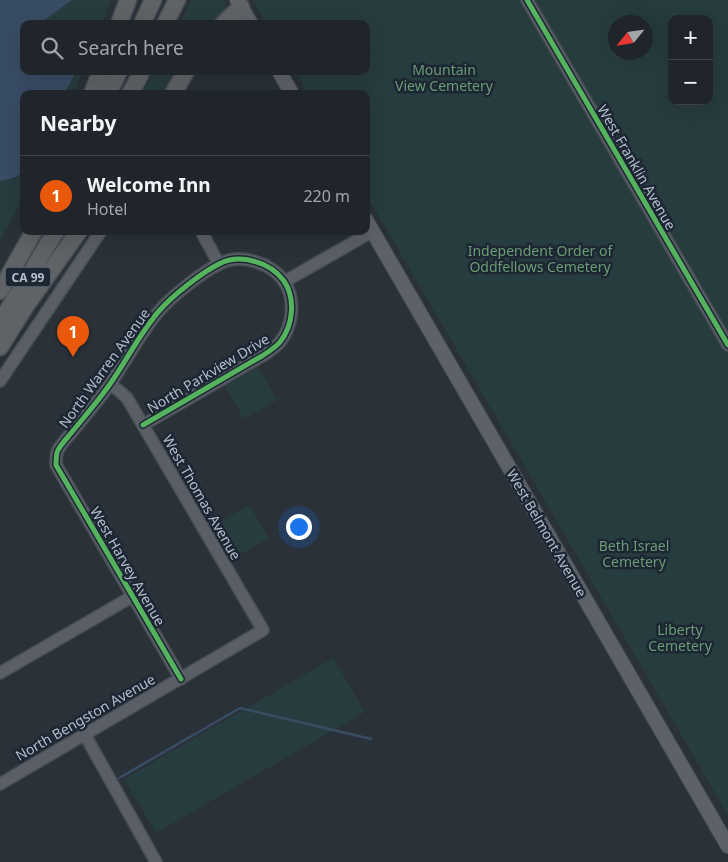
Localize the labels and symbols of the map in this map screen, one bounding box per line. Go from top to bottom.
north arrow [608,15,653,60]
park label: Mountain View Cemetery [395,60,494,95]
street label: West Franklin Avenue [593,101,681,233]
park label: Independent Order of Oddfellows Cemetery [468,241,613,276]
road number: CA 99 [5,268,50,286]
street label: North Warren Avenue [54,304,154,432]
pin: 1 [57,316,89,357]
street label: North Parkview Drive [143,329,273,417]
street label: West Thomas Avenue [158,431,246,563]
street label: West Belmont Avenue [503,466,591,600]
street label: West Harvey Avenue [86,503,170,629]
your location [286,514,312,540]
park label: Beth Israel Cemetery [599,536,669,571]
park label: Liberty Cemetery [648,620,713,655]
street label: North Bengston Avenue [12,669,158,765]

